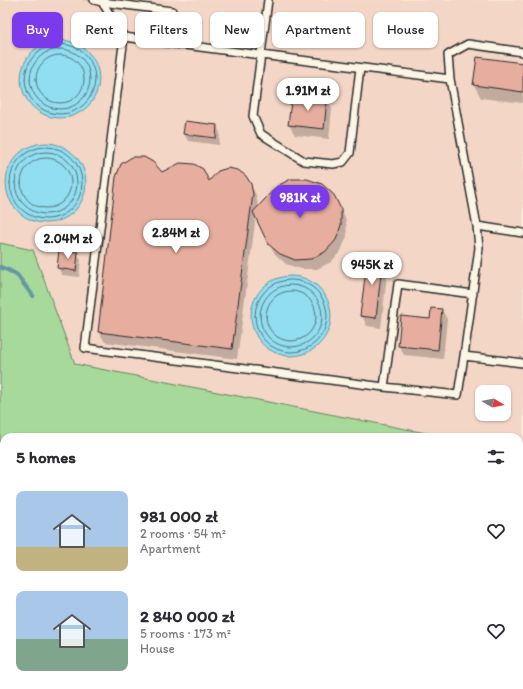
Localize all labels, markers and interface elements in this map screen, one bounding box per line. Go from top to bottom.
chip: Buy [12,12,63,48]
chip: Rent [71,12,127,48]
chip: Filters [135,12,202,48]
chip: New [210,12,264,48]
chip: Apartment [272,12,365,48]
chip: House [373,12,438,48]
pin: 1.91M zł [267,78,349,112]
text: 1.91M zł [286,83,330,98]
pin: 981K zł [263,185,337,219]
text: 981K zł [280,190,320,205]
pin: 2.84M zł [135,220,217,254]
text: 2.84M zł [152,225,200,240]
pin: 2.04M zł [27,226,109,260]
text: 2.04M zł [44,231,92,246]
pin: 945K zł [335,252,409,286]
text: 945K zł [351,257,393,272]
north arrow [475,385,511,421]
map controls [475,385,511,421]
icon: filters [485,446,507,468]
text: 5 homes [16,447,76,467]
text: 981 000 zł [140,506,218,526]
icon: home [48,507,96,555]
icon: heart [485,520,507,542]
text: 2 rooms · 54 m² [140,526,226,541]
text: Apartment [140,541,201,556]
text: 2 840 000 zł [140,606,235,626]
icon: home [48,607,96,655]
icon: heart [485,620,507,642]
text: 5 rooms · 173 m² [140,626,231,641]
text: House [140,641,175,656]

